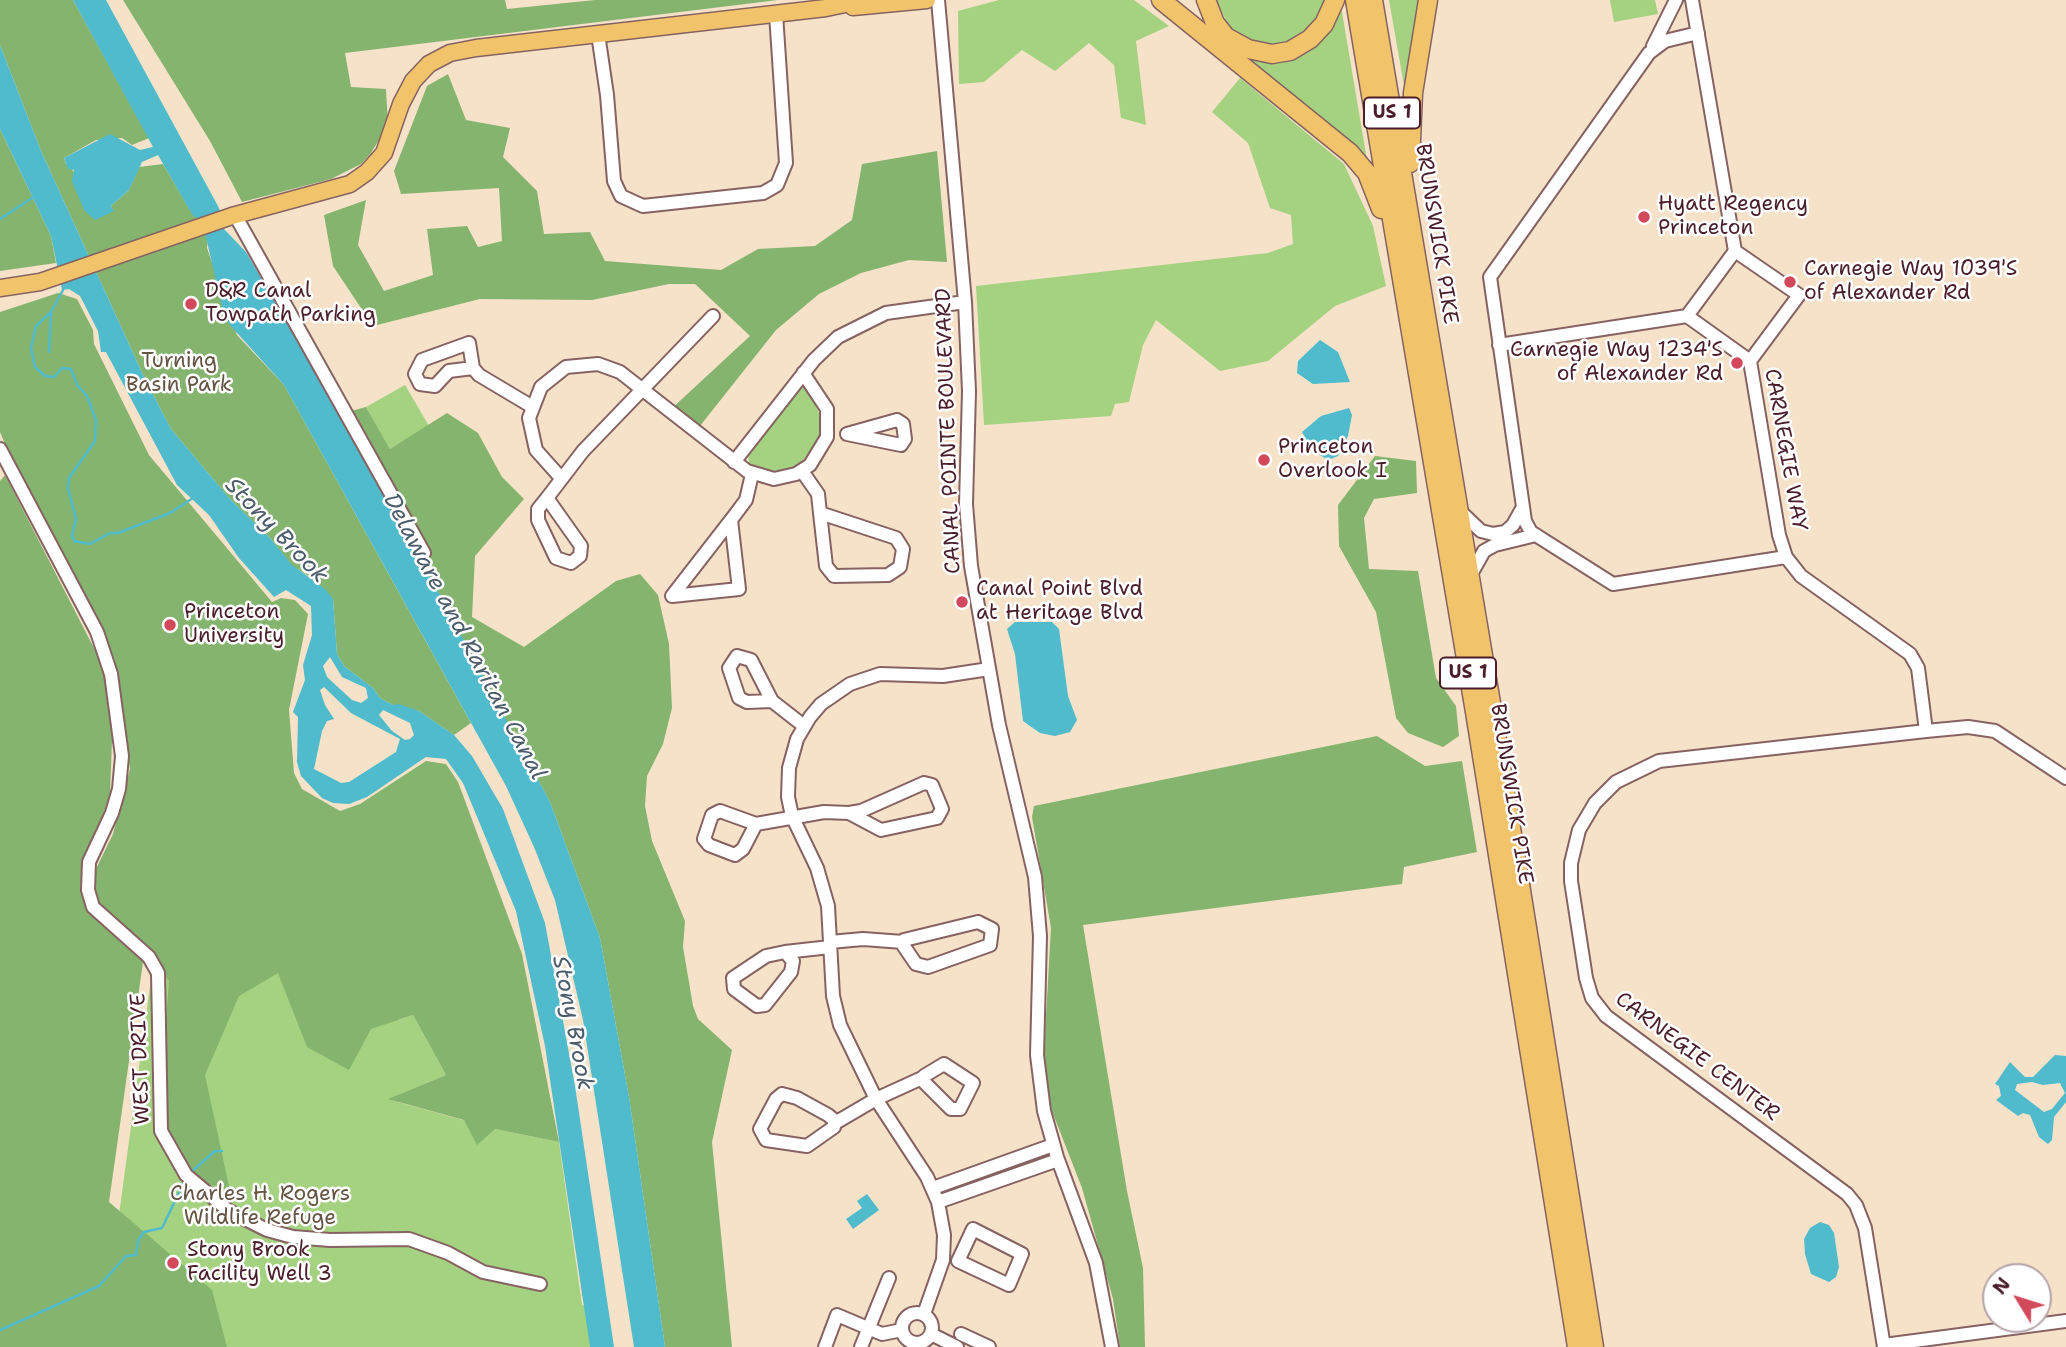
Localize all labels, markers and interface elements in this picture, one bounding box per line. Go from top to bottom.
road number: US 1 [1364,97,1420,128]
street label: BRUNSWICK PIKE [1409,142,1463,326]
place label: Hyatt Regency Princeton [1658,192,1808,242]
marker: Hyatt Regency Princeton [1636,209,1652,225]
place label: Carnegie Way 1039'S of Alexander Rd [1804,257,2017,307]
marker: Carnegie Way 1039'S of Alexander Rd [1782,274,1798,290]
place label: D&R Canal Towpath Parking [205,279,376,329]
street label: CANAL POINTE BOULEVARD [931,288,967,574]
marker: D&R Canal Towpath Parking [183,296,199,312]
place label: Carnegie Way 1234'S of Alexander Rd [1510,338,1723,388]
park label: Turning Basin Park [126,349,232,399]
marker: Carnegie Way 1234'S of Alexander Rd [1729,355,1745,371]
street label: CARNEGIE WAY [1758,367,1812,533]
place label: Princeton Overlook I [1278,435,1387,485]
marker: Princeton Overlook I [1256,452,1272,468]
water label: Stony Brook [219,472,333,590]
water label: Delaware and Raritan Canal [377,489,551,785]
place label: Canal Point Blvd at Heritage Blvd [976,577,1143,627]
marker: Canal Point Blvd at Heritage Blvd [954,594,970,610]
place label: Princeton University [184,600,284,650]
marker: Princeton University [162,617,178,633]
road number: US 1 [1440,658,1496,688]
street label: BRUNSWICK PIKE [1484,702,1538,886]
water label: Stony Brook [545,953,599,1093]
street label: CARNEGIE CENTER [1610,987,1784,1127]
street label: WEST DRIVE [126,993,156,1125]
park label: Charles H. Rogers Wildlife Refuge [170,1182,350,1232]
place label: Stony Brook Facility Well 3 [187,1238,332,1288]
marker: Stony Brook Facility Well 3 [165,1255,181,1271]
north arrow [1982,1263,2052,1333]
text: N [1987,1272,2016,1300]

